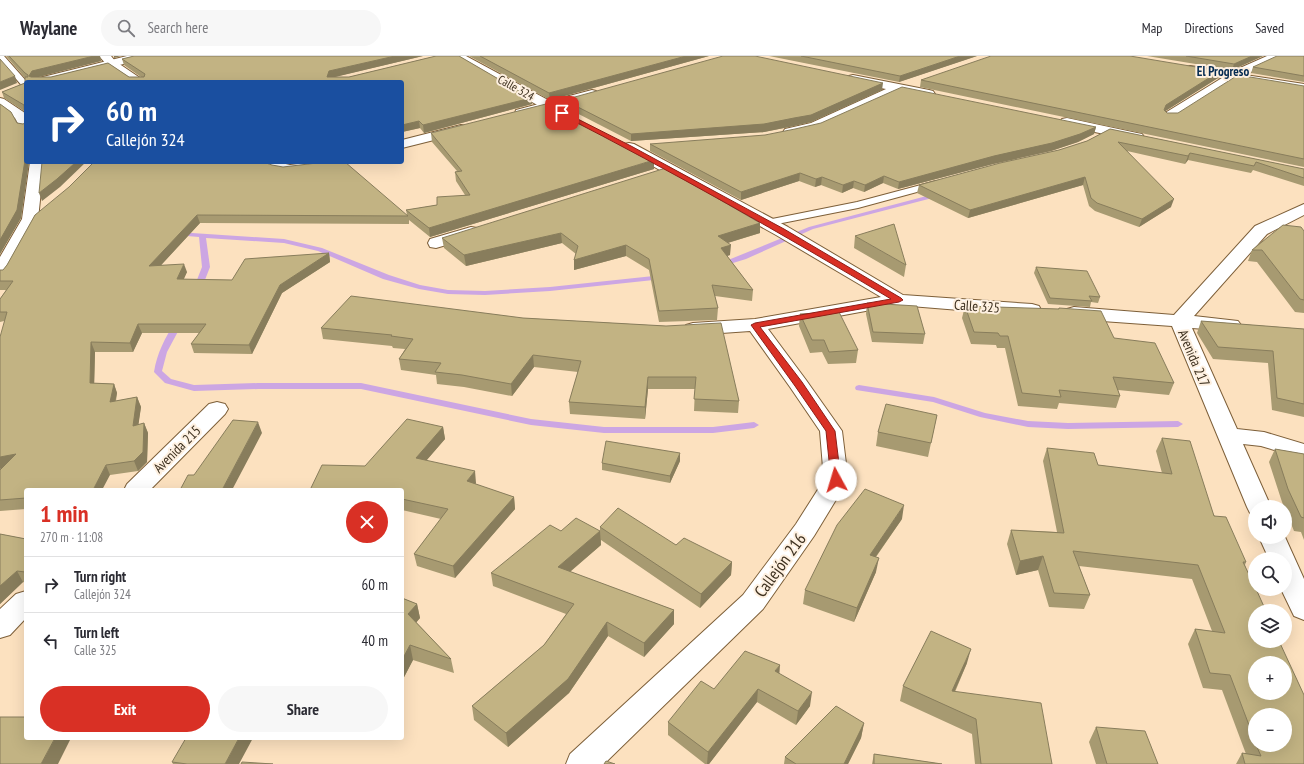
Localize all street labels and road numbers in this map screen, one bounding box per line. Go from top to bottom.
street label: Calle 324 [495,71,538,104]
street label: Calle 325 [953,295,1001,317]
street label: Avenida 217 [1174,327,1214,389]
street label: Avenida 215 [149,421,205,477]
street label: Callejón 216 [749,528,811,602]

